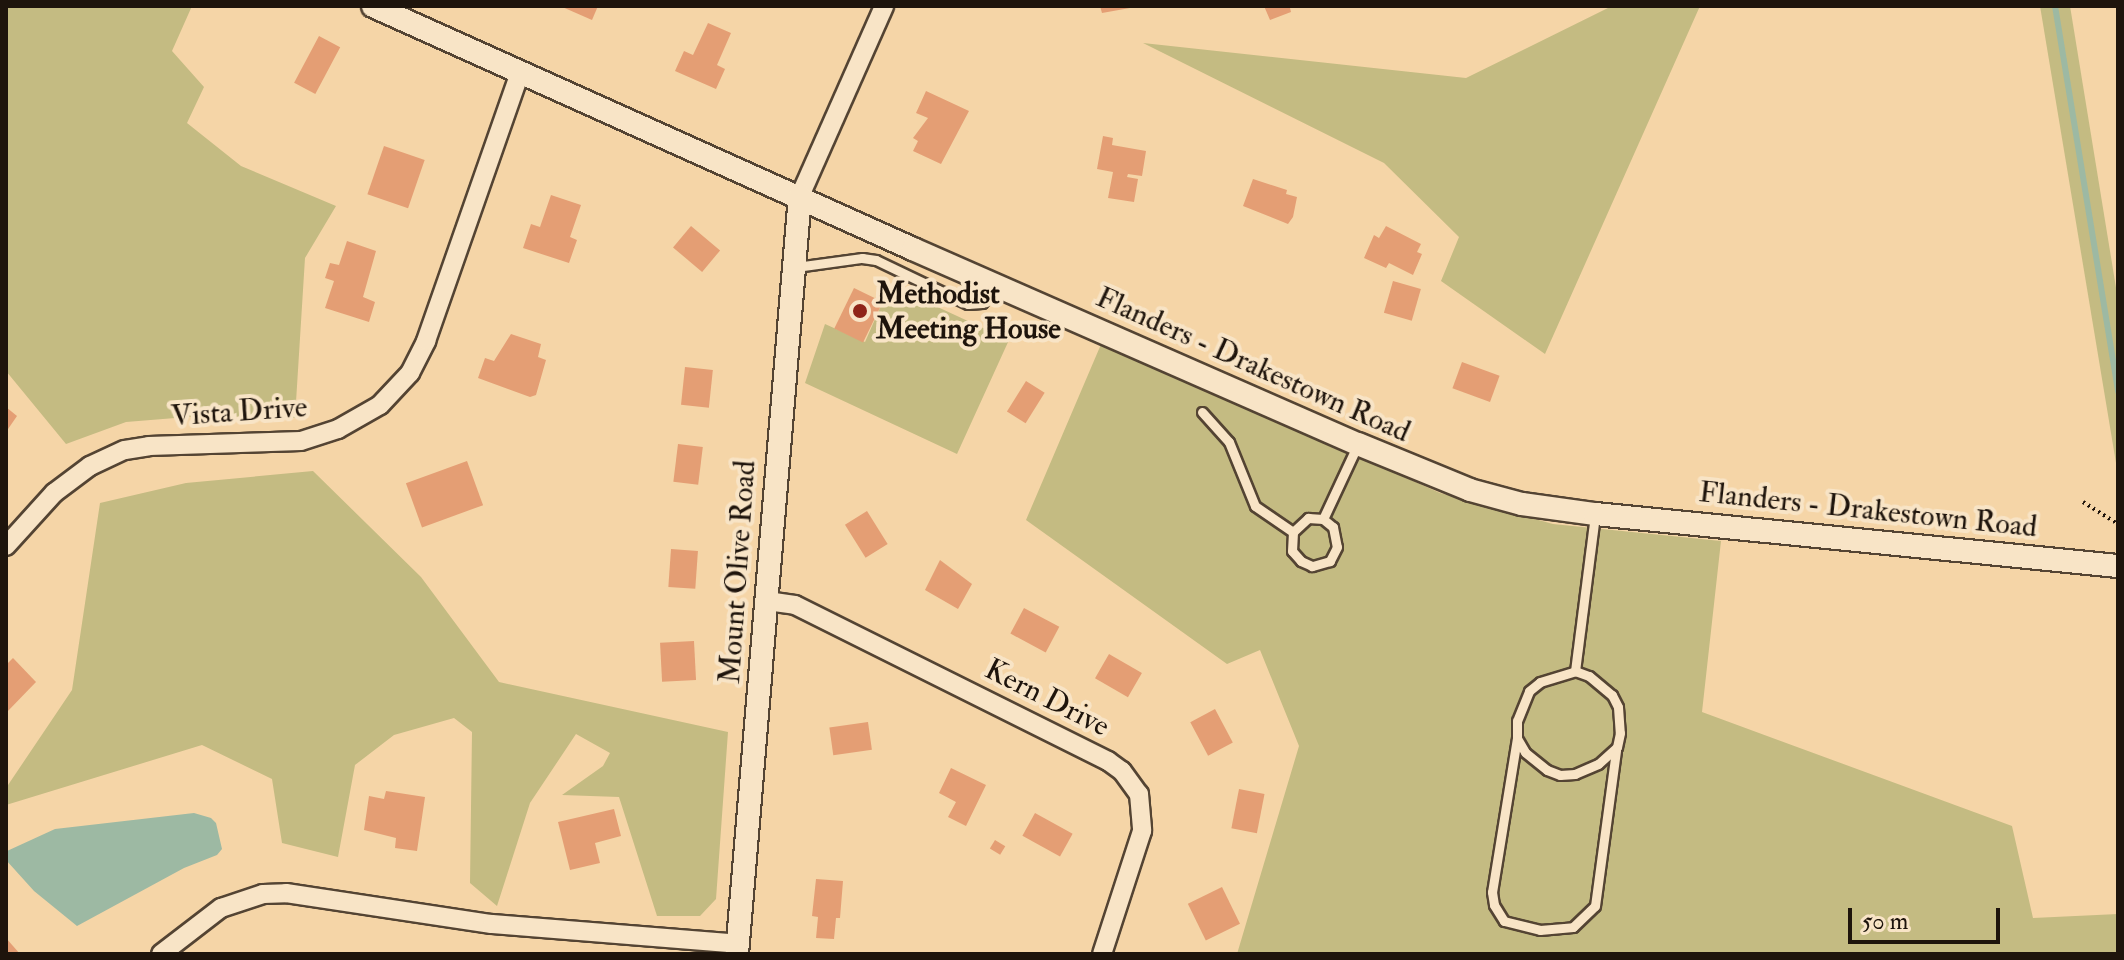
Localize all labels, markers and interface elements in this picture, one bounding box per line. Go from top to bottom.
place label: Methodist Meeting House [876,276,1061,346]
street label: Flanders - Drakestown Road [1090,279,1416,451]
marker: Methodist Meeting House [851,302,869,320]
street label: Vista Drive [170,389,308,435]
street label: Mount Olive Road [712,459,764,685]
street label: Flanders - Drakestown Road [1697,474,2039,546]
street label: Kern Drive [979,651,1115,745]
scale bar [1852,892,2004,942]
text: 50 m [1862,906,1908,937]

